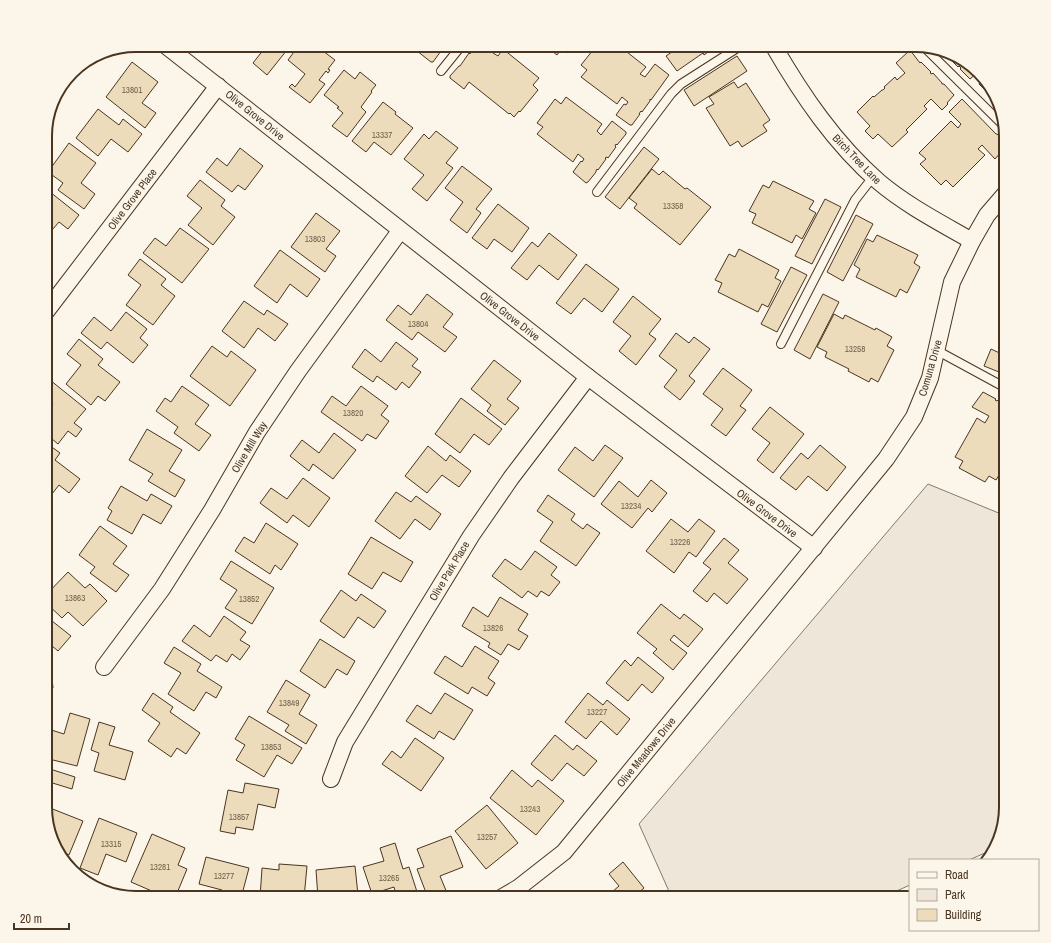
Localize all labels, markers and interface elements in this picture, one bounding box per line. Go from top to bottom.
house number: 13801 [122,84,142,96]
street label: Olive Grove Drive [223,87,287,143]
house number: 13337 [372,129,392,141]
street label: Birch Tree Lane [830,131,884,187]
street label: Olive Grove Place [104,166,160,232]
house number: 13358 [663,200,683,212]
house number: 13803 [305,233,325,245]
street label: Olive Grove Drive [477,288,543,344]
house number: 13804 [408,318,428,330]
street label: Comuna Drive [915,338,945,398]
house number: 13258 [845,343,865,355]
house number: 13820 [343,407,363,419]
street label: Olive Mill Way [228,418,270,475]
street label: Olive Grove Drive [734,486,800,540]
house number: 13234 [621,500,641,512]
house number: 13226 [670,536,690,548]
street label: Olive Park Place [426,539,472,603]
house number: 13863 [65,592,85,604]
house number: 13852 [239,593,259,605]
house number: 13826 [483,622,503,634]
house number: 13849 [279,697,299,709]
house number: 13227 [587,706,607,718]
street label: Olive Meadows Drive [613,714,679,790]
house number: 13853 [261,741,281,753]
house number: 13243 [520,803,540,815]
house number: 13857 [229,811,249,823]
house number: 13257 [477,831,497,843]
house number: 13315 [101,838,121,850]
legend [909,859,1039,931]
house number: 13281 [150,861,170,873]
text: Road [945,867,969,883]
house number: 13277 [214,870,234,882]
house number: 13265 [379,872,399,884]
text: Park [945,887,965,903]
scale bar [14,905,69,931]
text: Building [945,907,982,923]
text: 20 m [20,911,42,927]

